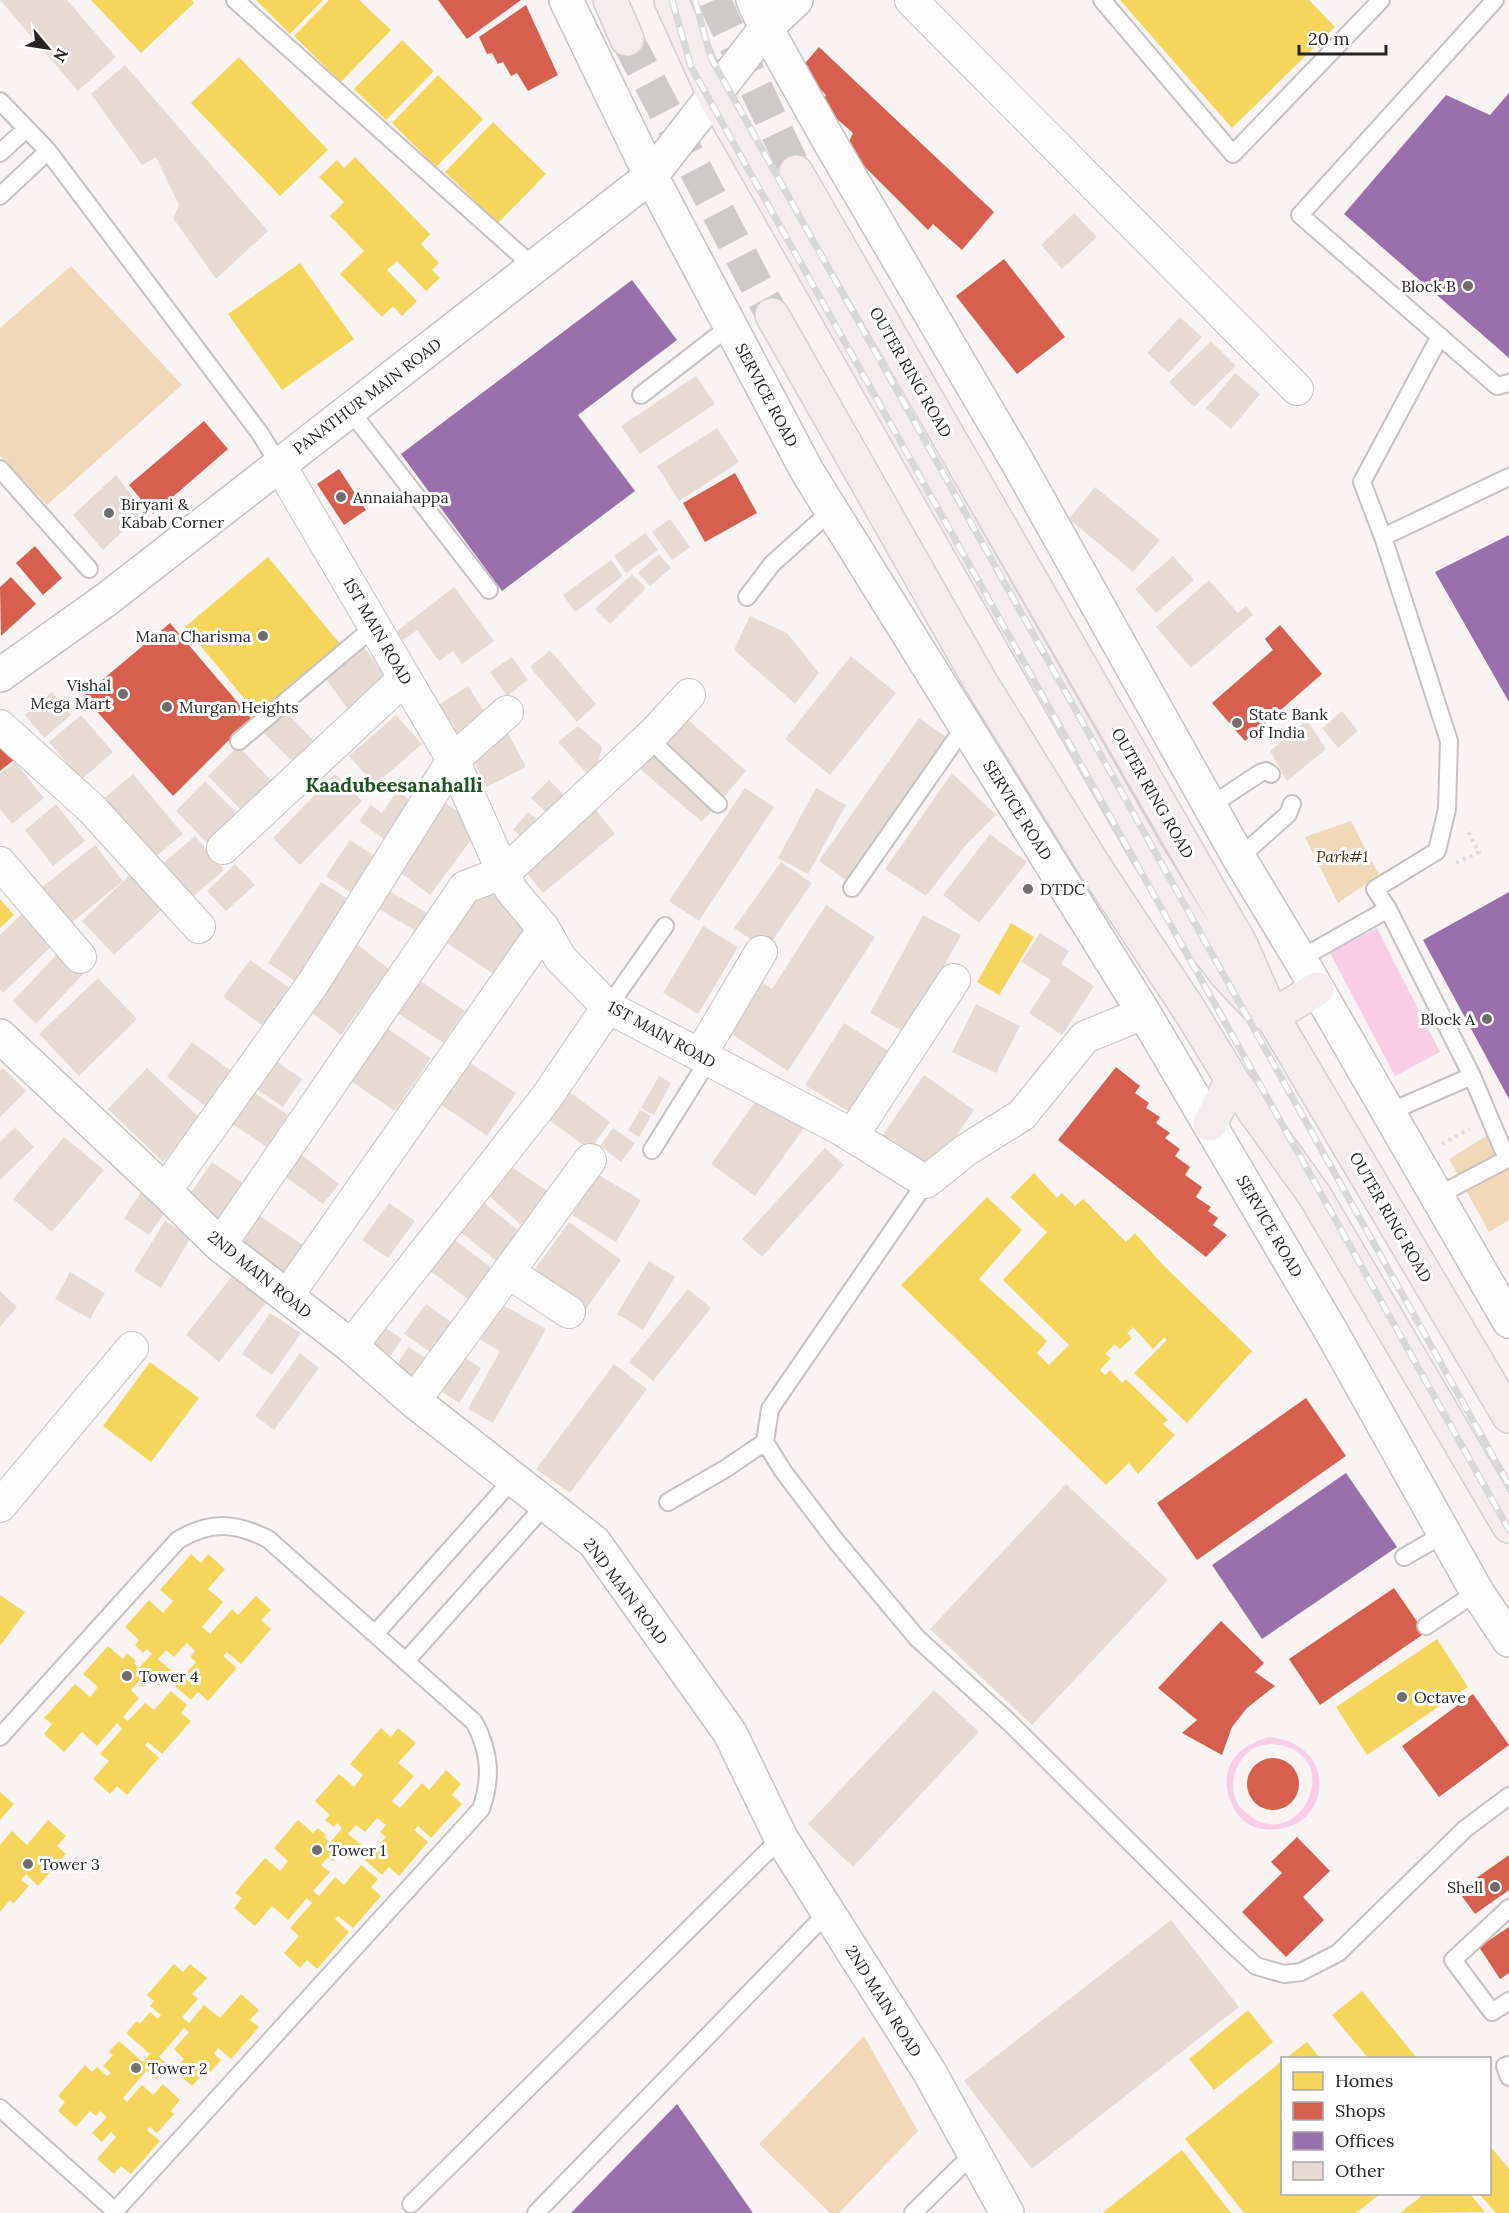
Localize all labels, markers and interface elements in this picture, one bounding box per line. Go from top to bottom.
north arrow [18,18,78,78]
scale bar [1299,18,1386,56]
text: 20 m [1308,27,1350,50]
text: N [49,45,73,66]
place label: Block B [1401,276,1456,296]
marker: Block B [1461,279,1475,293]
street label: OUTER RING ROAD [865,303,957,441]
street label: PANATHUR MAIN ROAD [289,334,445,458]
street label: SERVICE ROAD [731,340,803,450]
place label: Annaiahappa [352,487,449,507]
marker: Annaiahappa [334,490,348,504]
place label: Biryani & Kabab Corner [121,494,224,532]
marker: Biryani & Kabab Corner [102,506,116,520]
street label: 1ST MAIN ROAD [339,574,417,688]
place label: Mana Charisma [135,626,251,646]
marker: Mana Charisma [256,629,270,643]
place label: Vishal Mega Mart [30,675,112,713]
marker: Vishal Mega Mart [116,687,130,701]
place label: Murgan Heights [179,697,299,717]
marker: Murgan Heights [160,700,174,714]
place label: State Bank of India [1249,704,1328,742]
marker: State Bank of India [1230,716,1244,730]
street label: OUTER RING ROAD [1107,724,1199,862]
street label: SERVICE ROAD [979,756,1057,864]
district label: Kaadubeesanahalli [305,772,483,797]
park label: Park#1 [1316,846,1368,866]
place label: DTDC [1040,879,1085,899]
marker: DTDC [1021,882,1035,896]
street label: 1ST MAIN ROAD [605,996,720,1072]
place label: Block A [1420,1009,1476,1029]
marker: Block A [1480,1012,1494,1026]
street label: OUTER RING ROAD [1345,1148,1437,1286]
street label: SERVICE ROAD [1233,1171,1307,1281]
street label: 2ND MAIN ROAD [204,1226,316,1322]
street label: 2ND MAIN ROAD [580,1534,673,1648]
place label: Tower 4 [139,1666,199,1686]
marker: Tower 4 [120,1669,134,1683]
place label: Octave [1414,1687,1466,1707]
marker: Octave [1395,1690,1409,1704]
place label: Tower 1 [329,1840,386,1860]
marker: Tower 1 [310,1843,324,1857]
place label: Tower 3 [40,1854,100,1874]
marker: Tower 3 [21,1857,35,1871]
place label: Shell [1447,1877,1483,1897]
marker: Shell [1488,1880,1502,1894]
street label: 2ND MAIN ROAD [842,1941,926,2061]
legend [1281,2057,1491,2195]
place label: Tower 2 [148,2058,208,2078]
marker: Tower 2 [129,2061,143,2075]
text: Homes [1335,2069,1393,2092]
text: Shops [1335,2099,1386,2122]
text: Offices [1335,2129,1394,2152]
text: Other [1335,2159,1385,2182]

